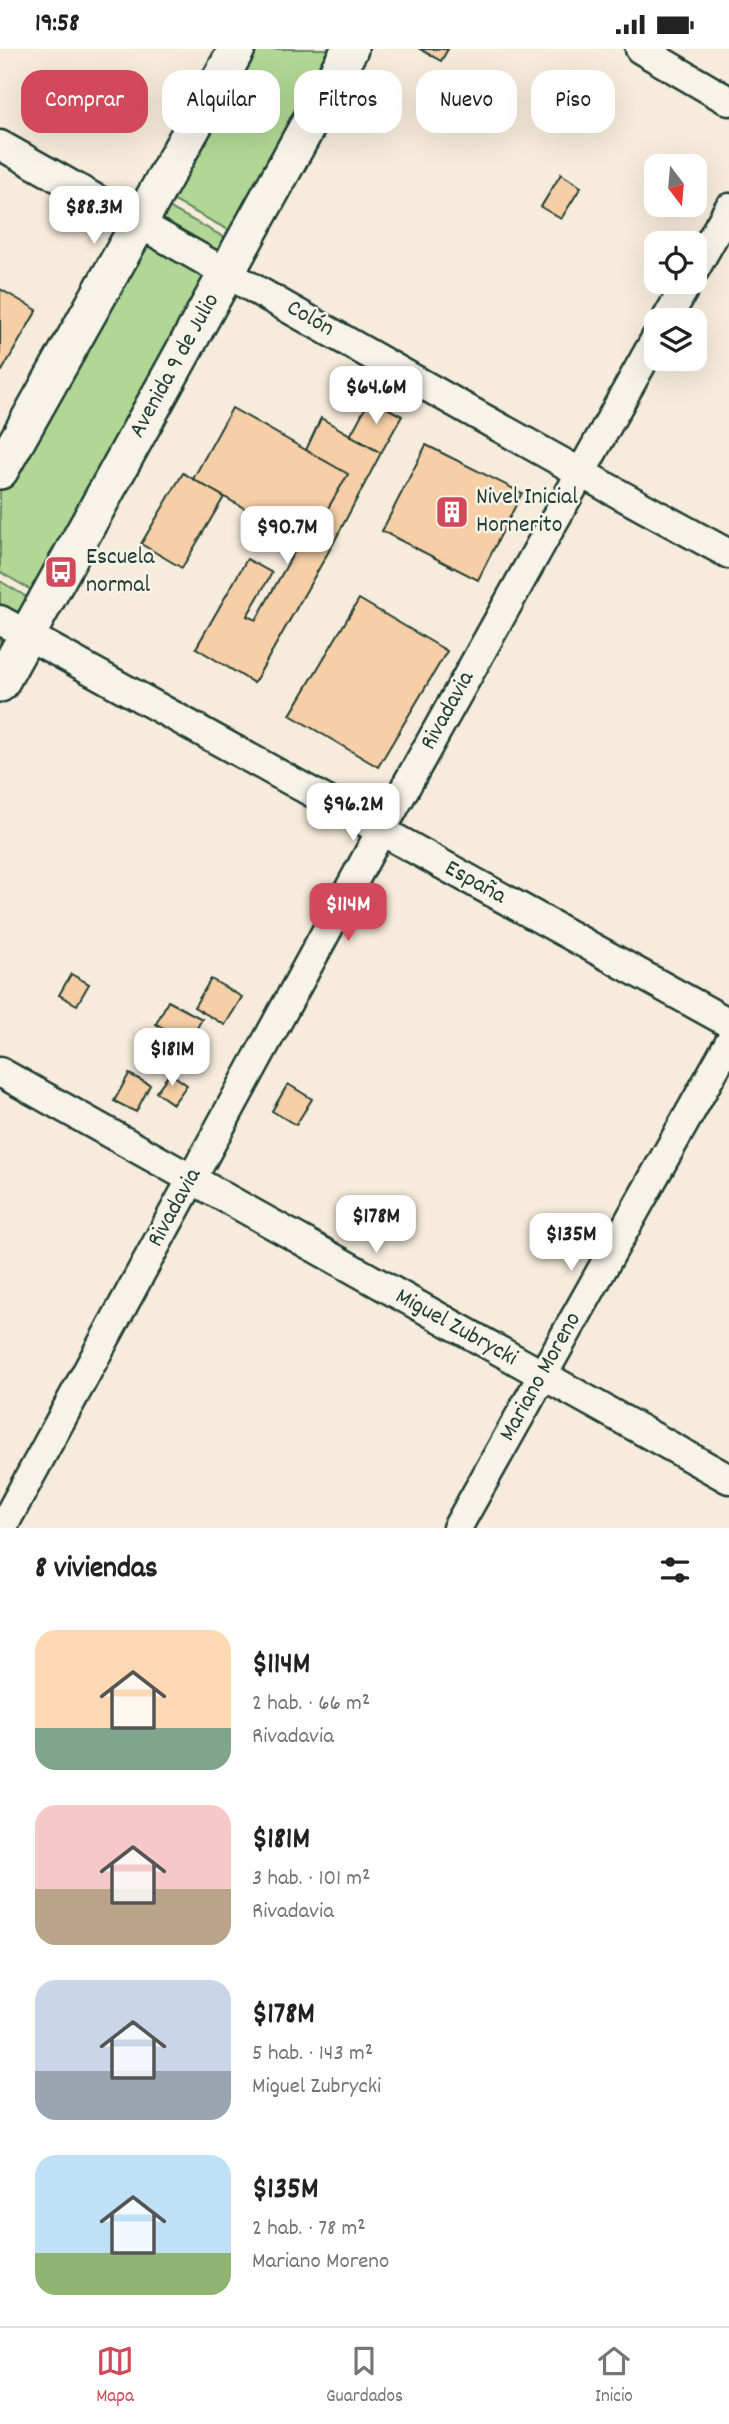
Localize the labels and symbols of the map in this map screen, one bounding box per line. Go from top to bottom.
north arrow [644,154,707,217]
pin: $88.3M [37,187,151,246]
street label: Avenida 9 de Julio [121,287,229,445]
street label: Colón [280,292,340,346]
pin: $64.6M [319,367,433,426]
place label: Nivel Inicial Hornerito [476,481,578,543]
building icon: Nivel Inicial Hornerito [433,493,471,531]
pin: $90.7M [230,507,344,566]
place label: Escuela normal [86,541,155,603]
bus stop icon: Escuela normal [42,553,80,591]
street label: Rivadavia [412,665,484,757]
pin: $96.2M [296,783,410,843]
street label: España [438,852,513,914]
pin: $114M [299,883,397,943]
pin: $181M [123,1028,221,1088]
street label: Rivadavia [139,1162,211,1254]
pin: $178M [327,1195,425,1255]
pin: $135M [522,1213,620,1273]
street label: Miguel Zubrycki [389,1280,523,1376]
street label: Mariano Moreno [491,1306,591,1448]

